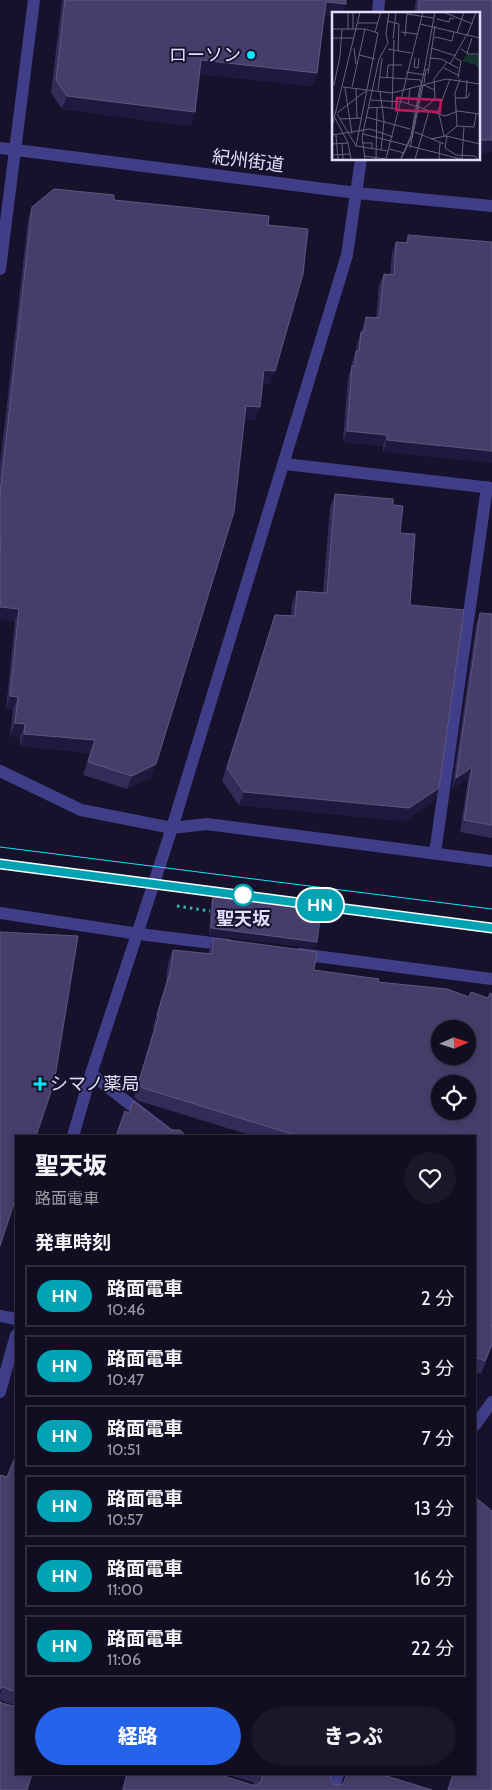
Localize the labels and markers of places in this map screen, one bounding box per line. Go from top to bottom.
place label: ローソン [169,44,241,66]
marker: ローソン [245,49,257,61]
marker: 聖天坂 [232,884,254,906]
place label: 聖天坂 [216,908,271,930]
place label: シマノ薬局 [50,1073,139,1095]
marker: シマノ薬局 [34,1078,46,1090]

